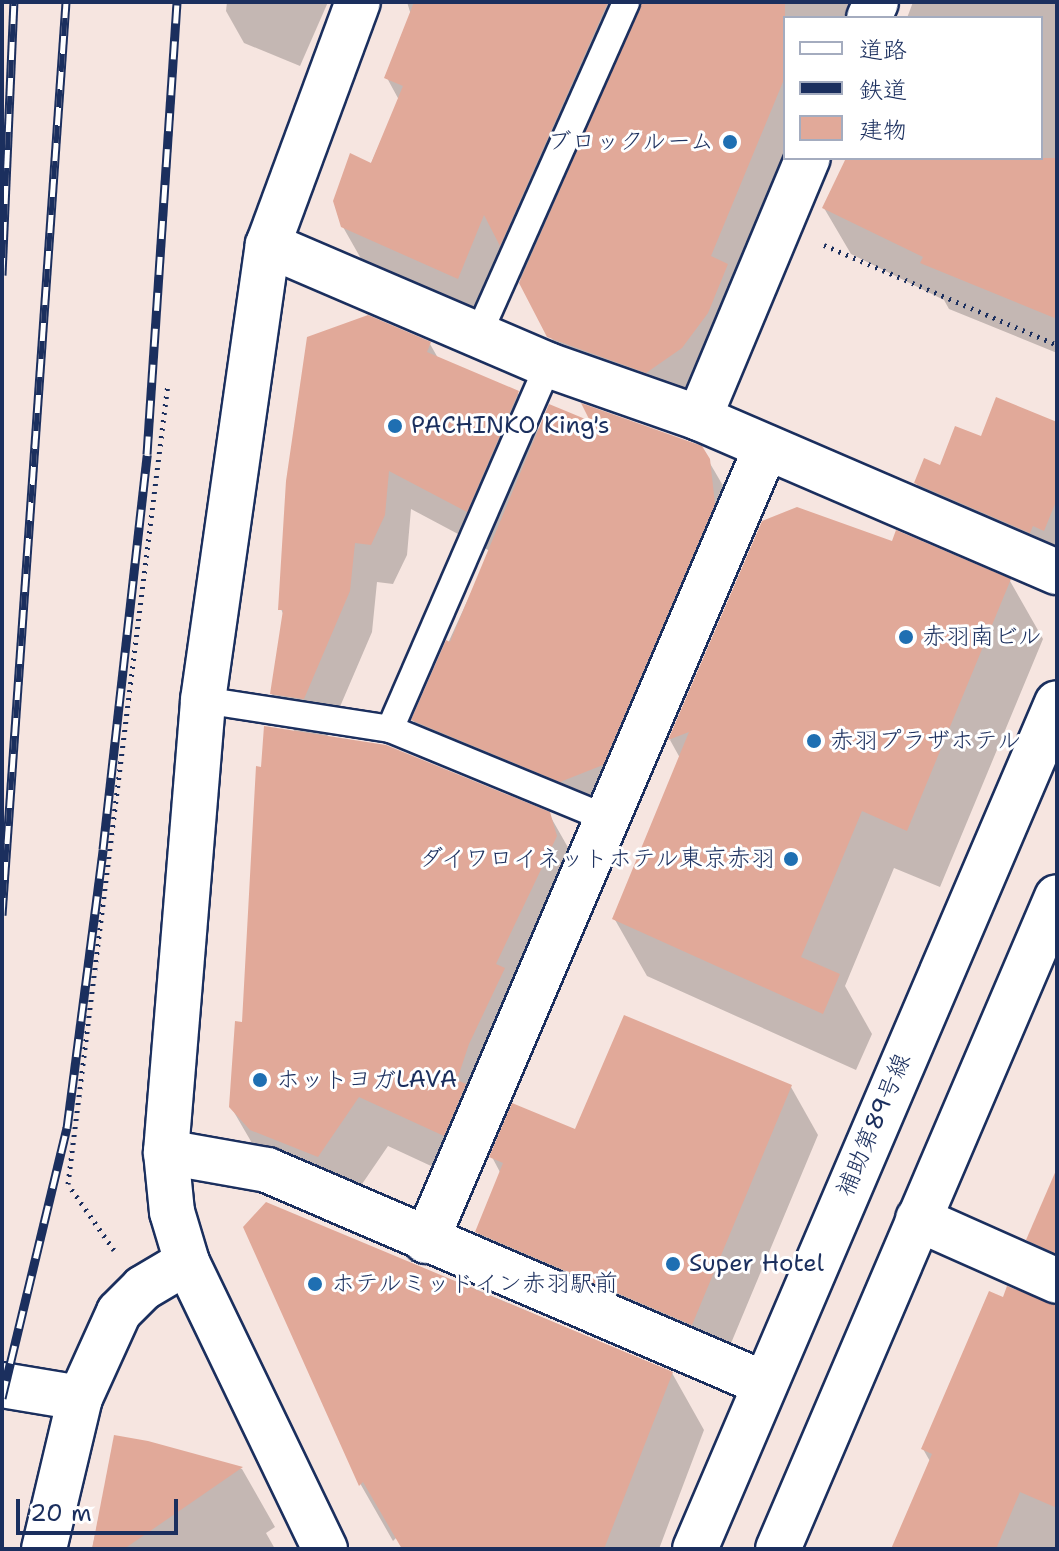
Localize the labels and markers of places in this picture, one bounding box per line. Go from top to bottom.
place label: ブロックルーム [545,128,714,156]
marker: ブロックルーム [721,133,739,151]
place label: PACHINKO King's [411,412,610,440]
marker: PACHINKO King's [386,417,404,435]
place label: 赤羽南ビル [922,623,1042,651]
marker: 赤羽南ビル [897,628,915,646]
place label: 赤羽プラザホテル [830,727,1022,755]
marker: 赤羽プラザホテル [805,732,823,750]
place label: ダイワロイネットホテル東京赤羽 [415,845,775,873]
marker: ダイワロイネットホテル東京赤羽 [782,850,800,868]
place label: ホットヨガLAVA [276,1066,457,1094]
marker: ホットヨガLAVA [251,1071,269,1089]
place label: Super Hotel [689,1250,824,1278]
marker: Super Hotel [664,1255,682,1273]
place label: ホテルミッドイン赤羽駅前 [331,1270,619,1298]
marker: ホテルミッドイン赤羽駅前 [306,1275,324,1293]

